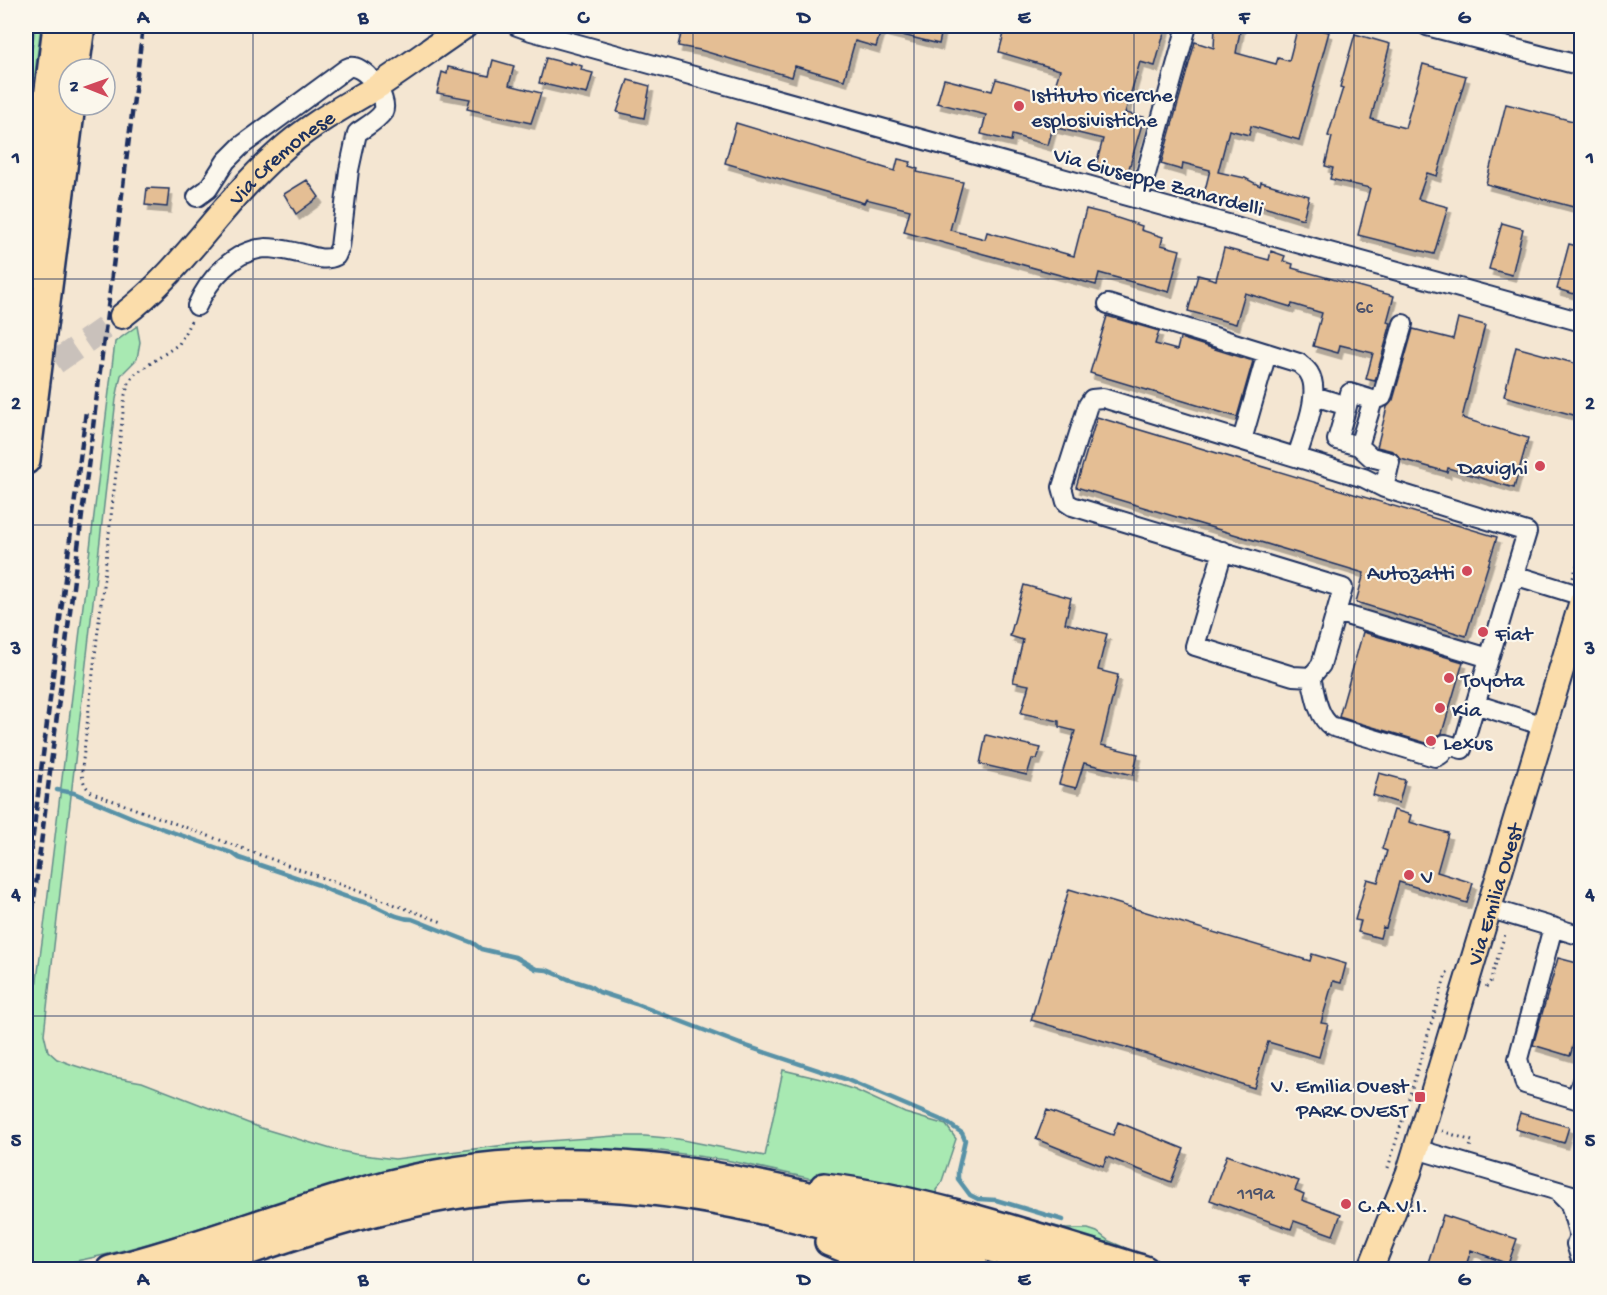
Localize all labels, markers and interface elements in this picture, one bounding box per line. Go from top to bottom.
text: A [136,8,151,31]
text: B [357,8,369,31]
text: C [577,8,591,31]
text: D [795,8,811,31]
text: E [1018,8,1032,31]
text: F [1238,8,1251,31]
text: G [1458,8,1472,31]
north arrow [57,57,117,117]
text: N [66,81,85,92]
place label: Istituto ricerche esplosivistiche [1031,84,1174,135]
marker: Istituto ricerche esplosivistiche [1012,99,1026,113]
street label: Via Cremonese [224,105,342,213]
street label: Via Giuseppe Zanardelli [1049,143,1266,224]
text: 1 [11,148,20,171]
text: 1 [1585,148,1594,171]
house number: 6c [1356,298,1374,321]
text: 2 [11,394,21,417]
text: 2 [1585,394,1595,417]
place label: Davighi [1456,457,1528,483]
marker: Davighi [1533,459,1547,473]
place label: Autozatti [1367,562,1455,588]
marker: Autozatti [1460,564,1474,578]
place label: Fiat [1494,623,1534,649]
marker: Fiat [1476,625,1490,639]
text: 3 [10,639,21,662]
text: 3 [1584,639,1595,662]
place label: Toyota [1459,669,1525,695]
marker: Toyota [1442,671,1456,685]
place label: Kia [1452,699,1482,725]
marker: Kia [1433,701,1447,715]
place label: Lexus [1443,732,1493,758]
marker: Lexus [1424,734,1438,748]
street label: Via Emilia Ovest [1463,819,1531,970]
place label: V [1420,866,1433,892]
marker: V [1402,868,1416,882]
text: 4 [10,885,21,908]
text: 4 [1584,885,1595,908]
place label: V. Emilia Ovest PARK OVEST [1270,1075,1410,1126]
marker: V. Emilia Ovest PARK OVEST [1413,1090,1427,1104]
text: 5 [11,1131,22,1154]
text: 5 [1585,1131,1596,1154]
house number: 119a [1236,1184,1276,1207]
place label: C.A.V.I. [1358,1195,1428,1221]
marker: C.A.V.I. [1339,1197,1353,1211]
text: A [136,1270,151,1293]
text: B [357,1270,369,1293]
text: C [577,1270,591,1293]
text: D [795,1270,811,1293]
text: E [1018,1270,1032,1293]
text: F [1238,1270,1251,1293]
text: G [1458,1270,1472,1293]

